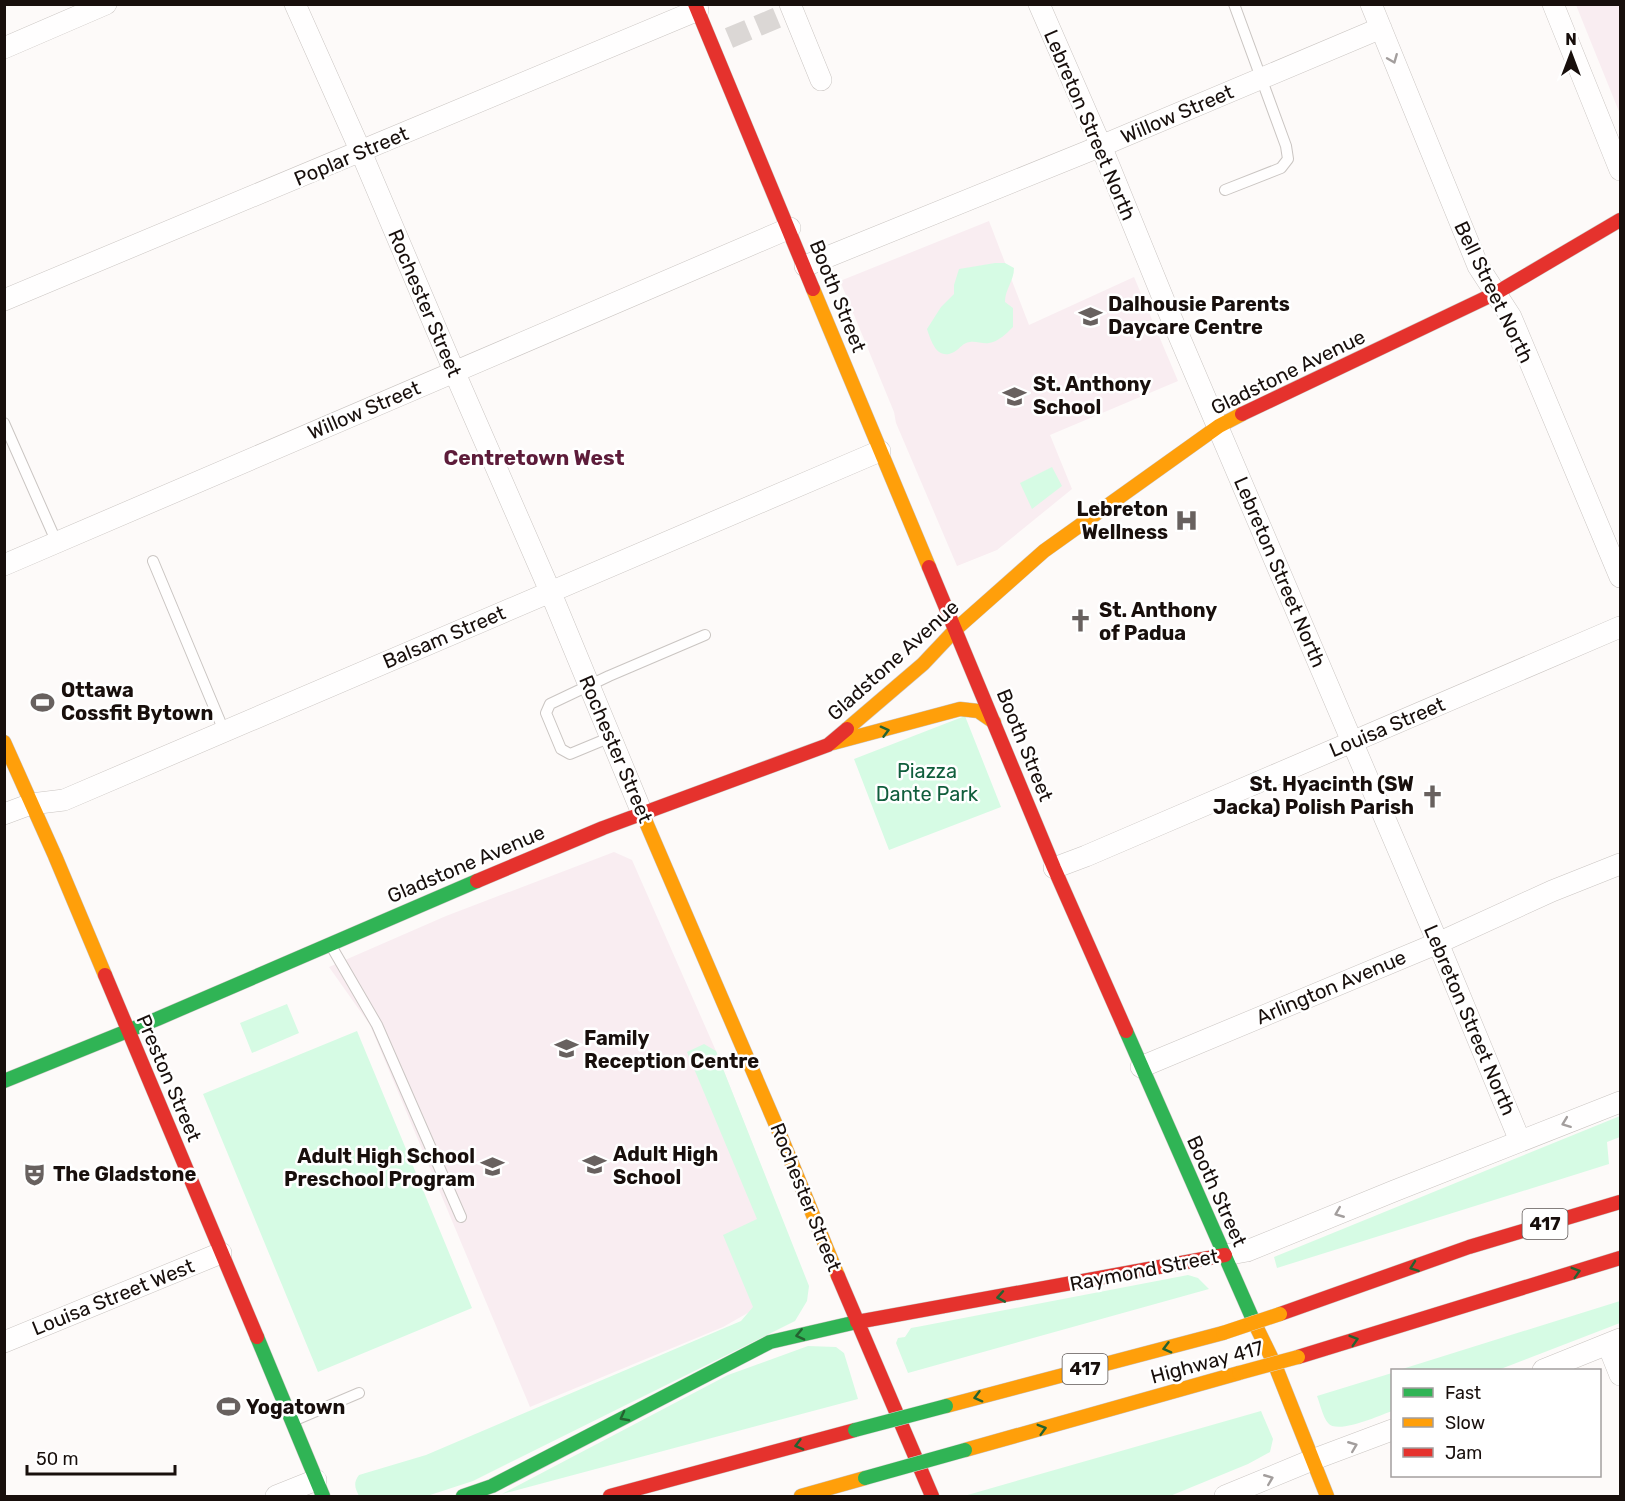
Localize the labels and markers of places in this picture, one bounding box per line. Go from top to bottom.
place label: Dalhousie Parents Daycare Centre [1108,292,1290,339]
school or university icon: Dalhousie Parents Daycare Centre [1077,303,1103,329]
place label: St. Anthony School [1033,372,1151,419]
school or university icon: St. Anthony School [1002,383,1028,409]
place label: Lebreton Wellness [1076,497,1168,544]
hospital icon: Lebreton Wellness [1173,508,1199,534]
place label: St. Anthony of Padua [1099,598,1217,645]
church icon: St. Anthony of Padua [1068,608,1094,634]
place label: Ottawa Cossfit Bytown [61,678,213,725]
sports icon: Ottawa Cossfit Bytown [30,689,56,715]
place label: St. Hyacinth (SW Jacka) Polish Parish [1213,772,1414,819]
church icon: St. Hyacinth (SW Jacka) Polish Parish [1419,783,1445,809]
place label: Family Reception Centre [584,1026,759,1073]
school or university icon: Family Reception Centre [553,1036,579,1062]
place label: Adult High School [613,1142,718,1189]
place label: Adult High School Preschool Program [284,1144,475,1191]
school or university icon: Adult High School [582,1152,608,1178]
school or university icon: Adult High School Preschool Program [480,1154,506,1180]
theatre icon: The Gladstone [22,1161,48,1187]
place label: The Gladstone [53,1162,196,1186]
sports icon: Yogatown [215,1394,241,1420]
place label: Yogatown [246,1395,345,1419]

